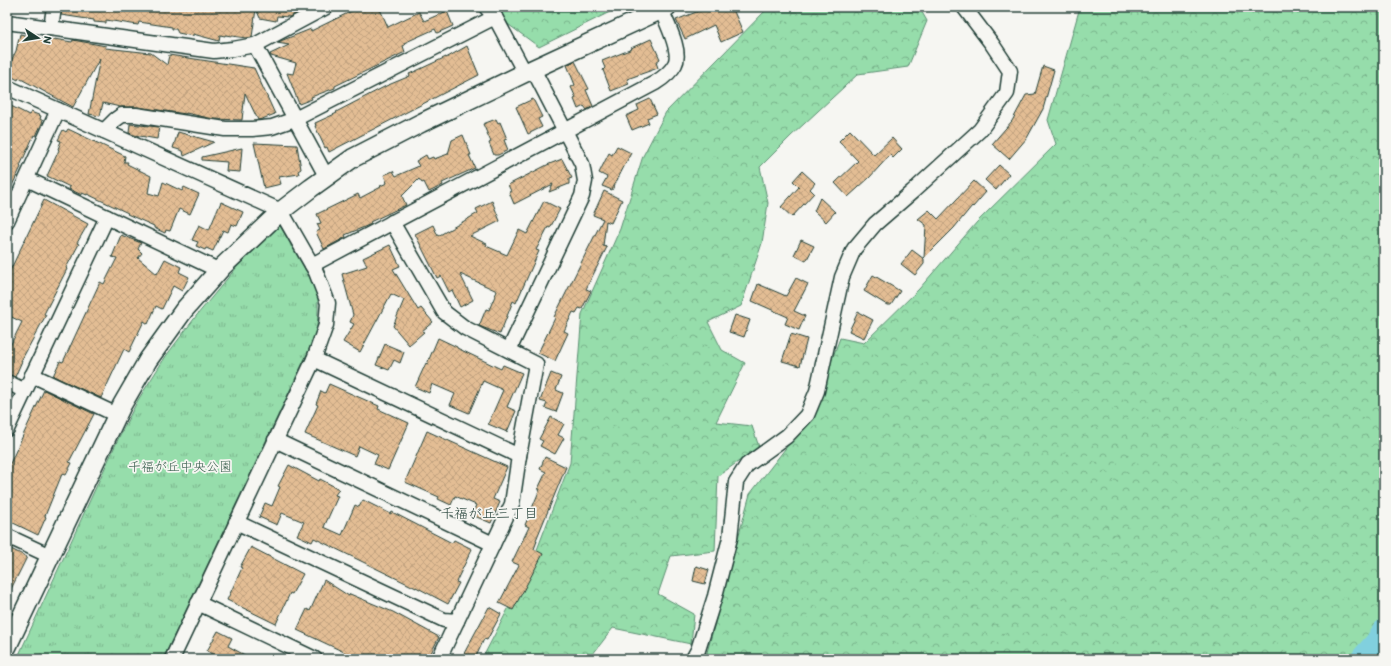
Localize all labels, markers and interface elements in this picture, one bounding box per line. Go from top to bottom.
north arrow [18,18,58,58]
text: N [40,35,54,45]
park label: 千福が丘中央公園 [128,459,232,474]
district label: 千福が丘三丁目 [440,505,538,522]

